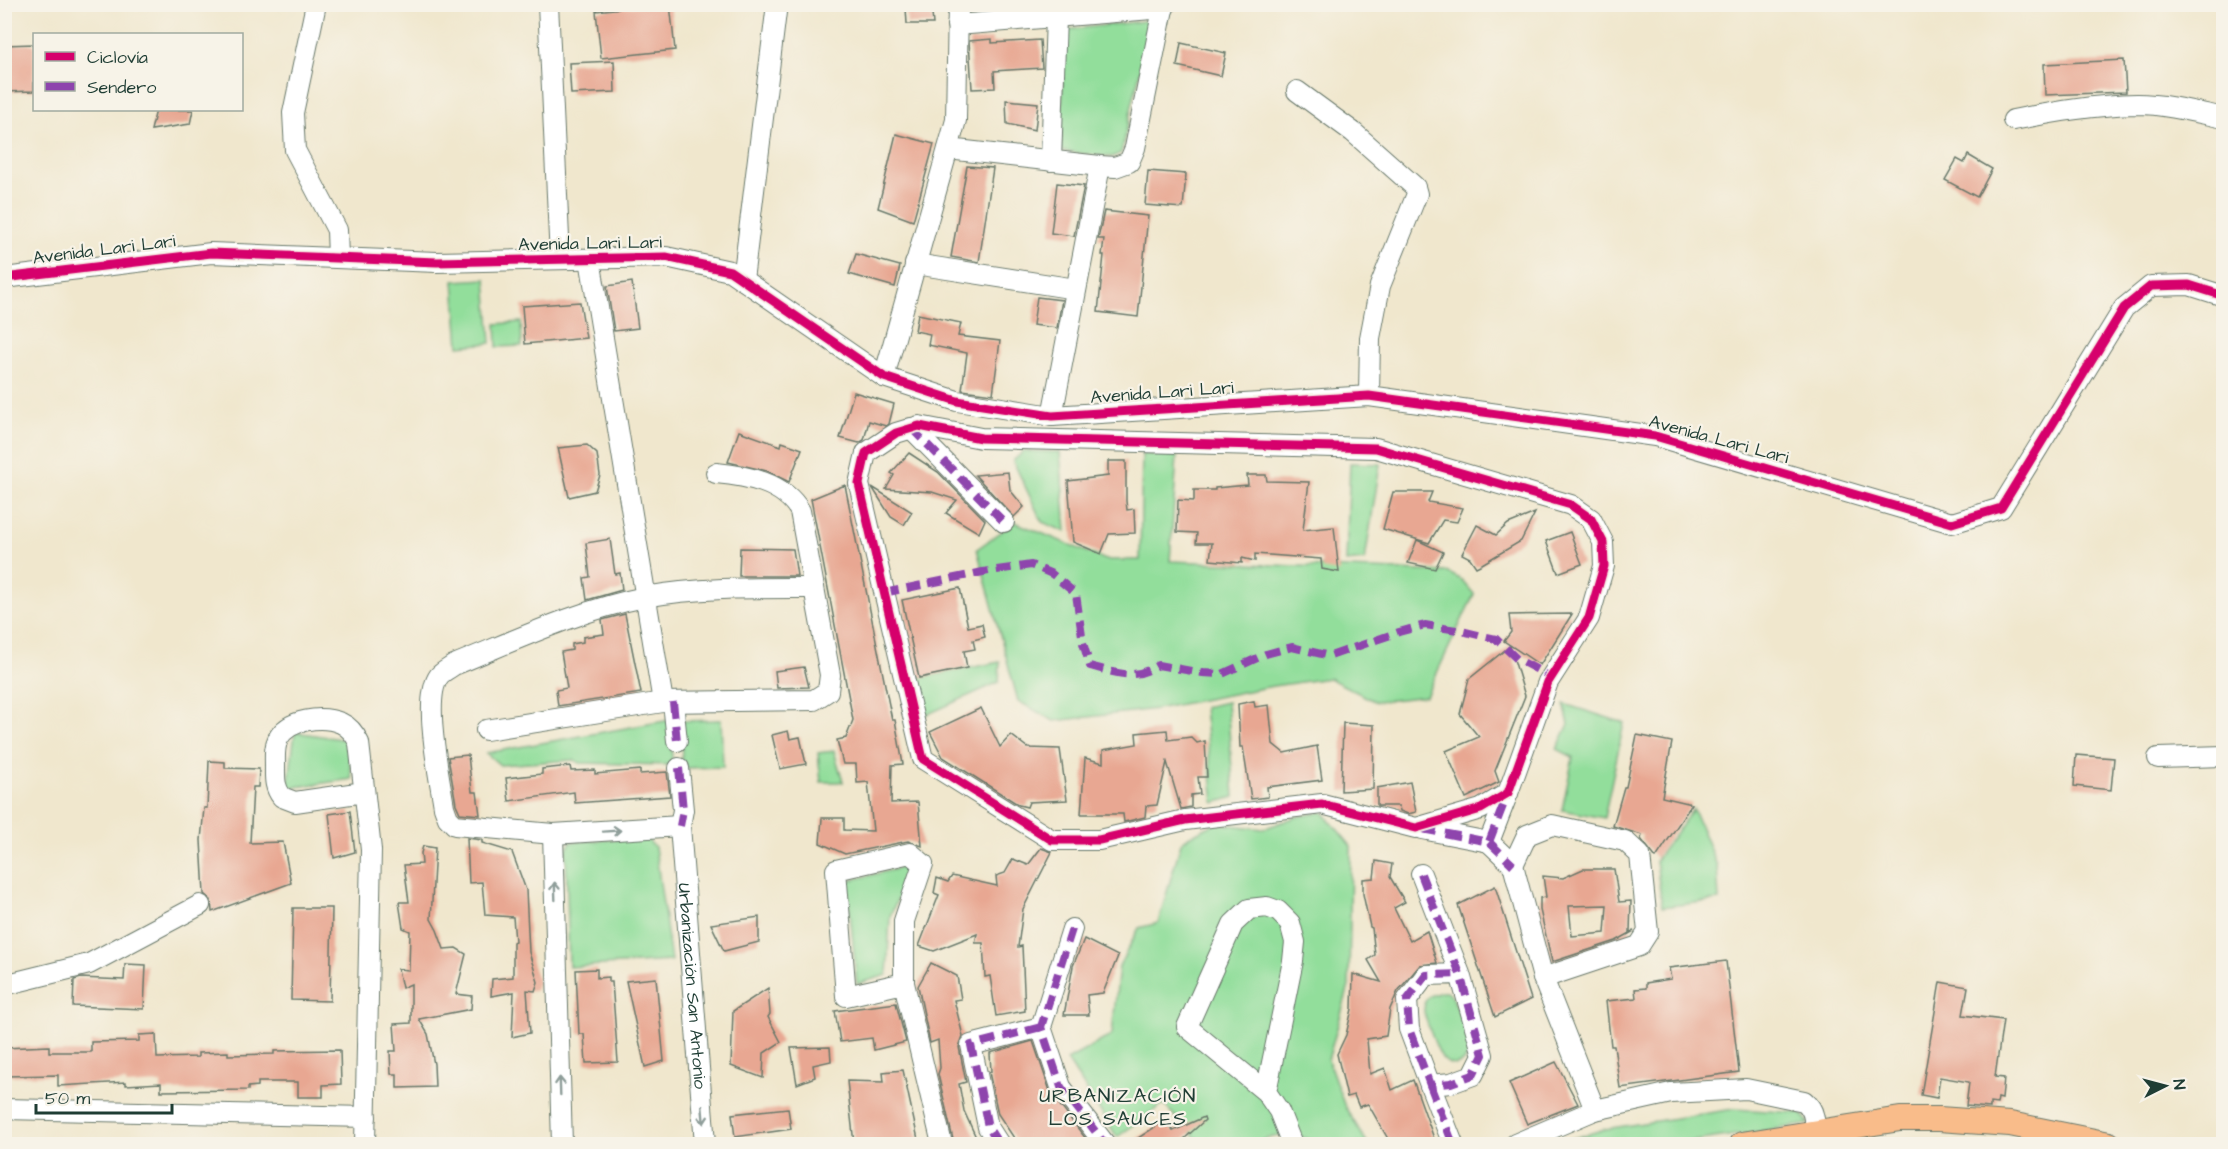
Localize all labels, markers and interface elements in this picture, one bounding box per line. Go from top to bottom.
legend [33,33,243,111]
text: Ciclovía [87,45,148,70]
text: Sendero [87,75,156,100]
street label: Avenida Lari Lari [31,228,177,271]
street label: Avenida Lari Lari [518,230,662,257]
street label: Avenida Lari Lari [1089,375,1235,410]
street label: Avenida Lari Lari [1646,409,1792,470]
one-way arrow [601,825,621,836]
one-way arrow [549,882,560,902]
street label: Urbanización San Antonio [672,882,713,1090]
north arrow [2135,1056,2195,1116]
scale bar [36,1077,172,1115]
one-way arrow [555,1077,566,1097]
text: N [2167,1078,2190,1091]
district label: URBANIZACIÓN LOS SAUCES [1039,1082,1197,1133]
text: 50 m [45,1086,90,1111]
one-way arrow [698,1104,709,1124]

